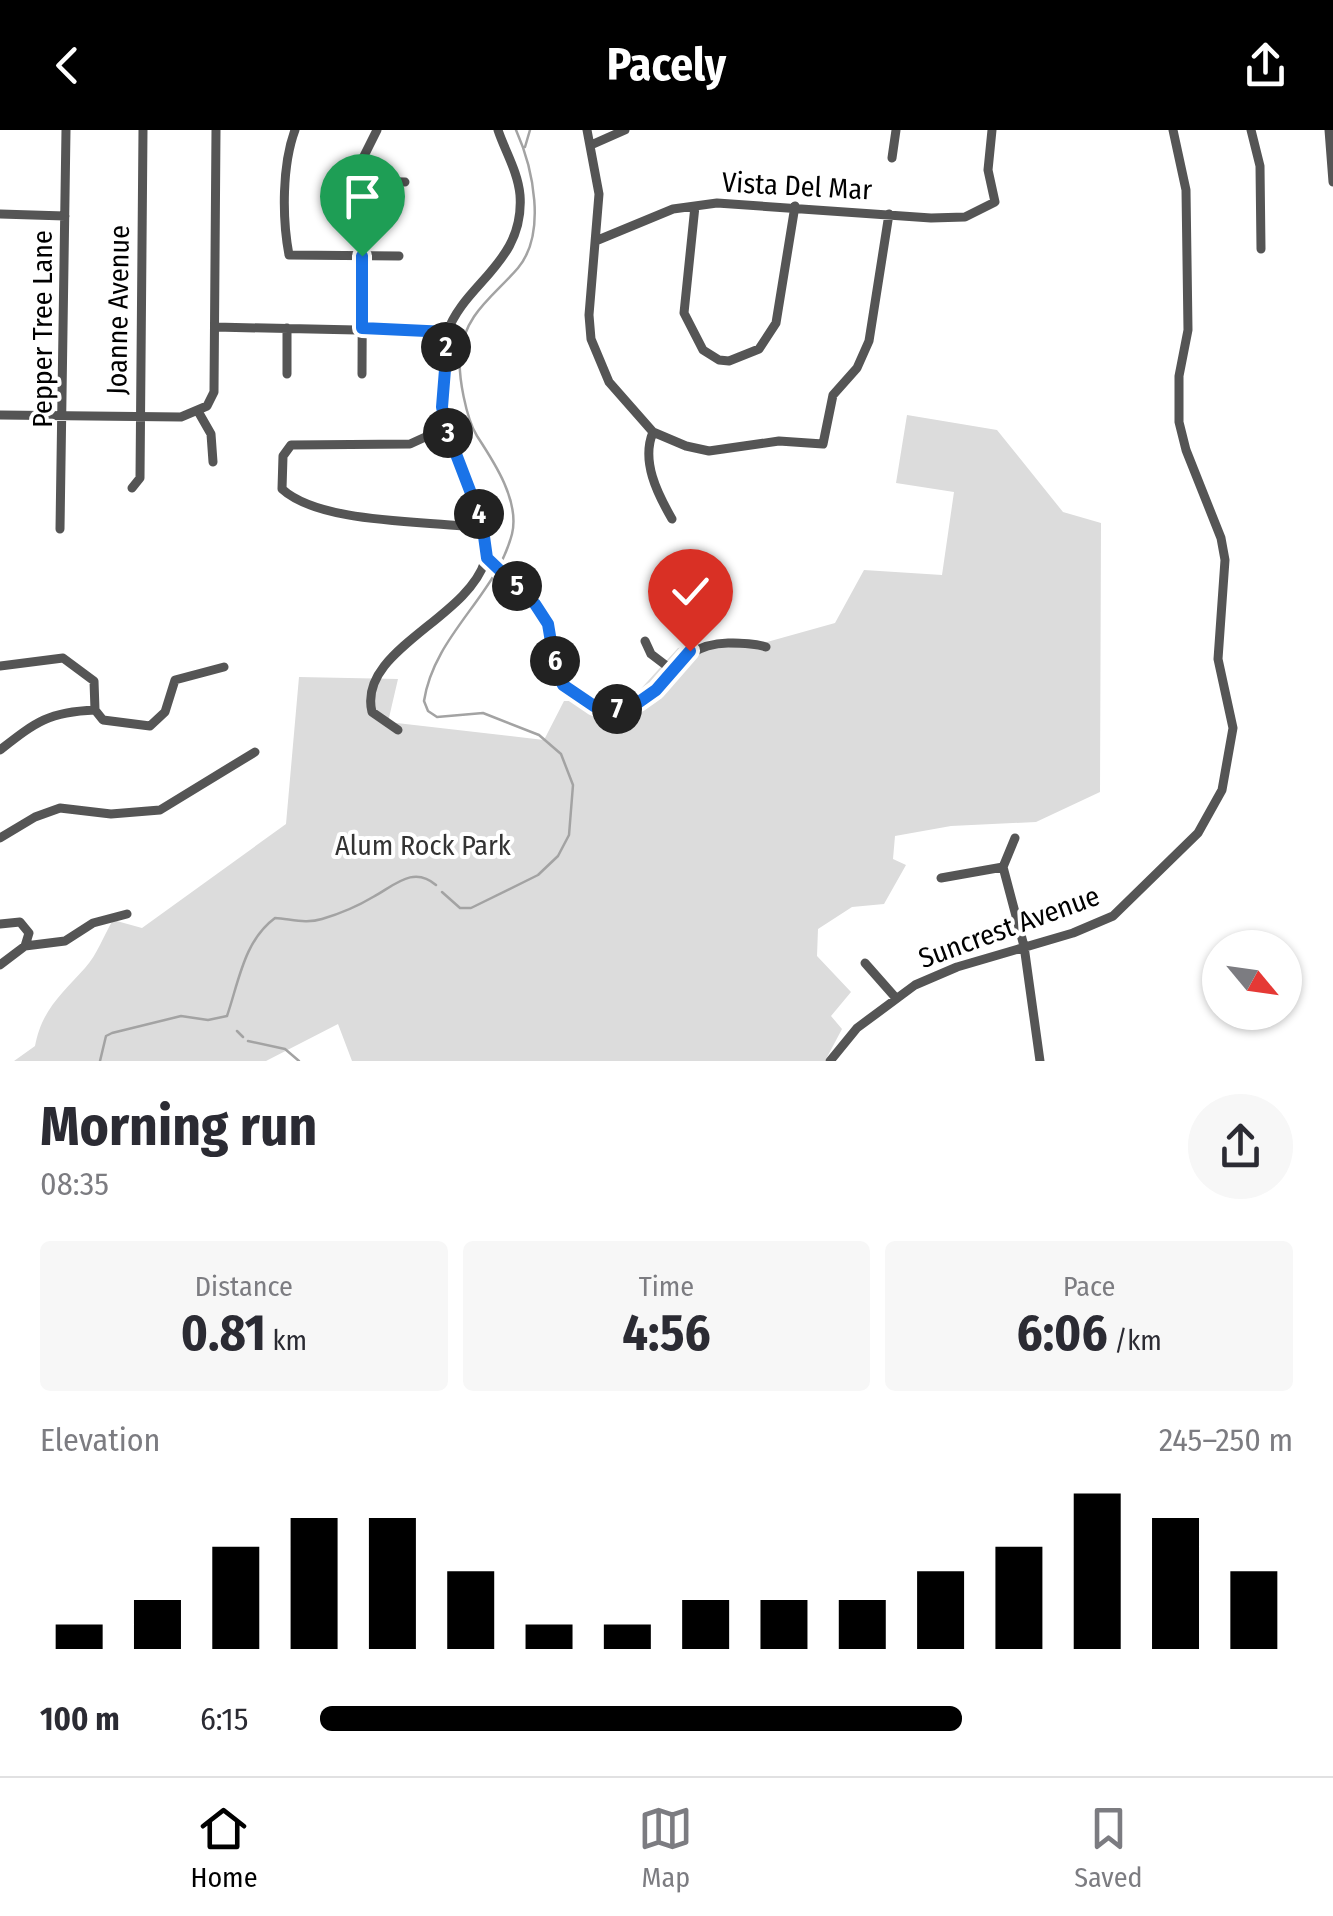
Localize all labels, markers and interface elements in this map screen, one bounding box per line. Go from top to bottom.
icon: back [40,38,95,93]
text: Pacely [607,38,726,92]
icon: share [1238,38,1293,93]
pin [320,154,405,257]
street label: Vista Del Mar [721,166,873,206]
icon: arrive [335,169,390,224]
street label: Joanne Avenue [100,225,136,395]
street label: Pepper Tree Lane [26,230,59,428]
pin: 2 [421,322,471,372]
text: 2 [440,330,452,363]
pin: 3 [423,408,473,458]
text: 3 [441,416,455,449]
pin: 4 [454,489,504,539]
text: 4 [472,497,486,530]
pin [648,549,733,652]
pin: 5 [492,561,542,611]
icon: check [663,564,718,619]
text: 5 [510,569,524,602]
pin: 6 [530,636,580,686]
text: 6 [548,644,562,677]
pin: 7 [592,684,642,734]
text: 7 [611,692,623,725]
park label: Alum Rock Park [335,829,512,862]
street label: Suncrest Avenue [914,879,1104,975]
north arrow [1202,930,1302,1030]
map controls [1202,930,1302,1030]
text: Morning run [40,1094,317,1160]
button: share [1188,1094,1293,1199]
text: 08:35 [40,1165,109,1203]
text: Distance [195,1270,293,1303]
text: Time [639,1270,694,1303]
text: Pace [1063,1270,1115,1303]
text: 0.81 [181,1303,266,1363]
text: 4:56 [622,1303,711,1363]
text: 6:06 [1016,1303,1108,1363]
text: km [266,1324,307,1357]
text: /km [1108,1324,1162,1357]
text: Elevation [40,1421,160,1459]
text: 245–250 m [1159,1421,1293,1459]
text: 100 m [40,1700,120,1738]
text: 6:15 [200,1700,249,1738]
tab: Home [190,1801,257,1894]
tab: Map [638,1801,693,1894]
tab: Saved [1074,1801,1143,1894]

